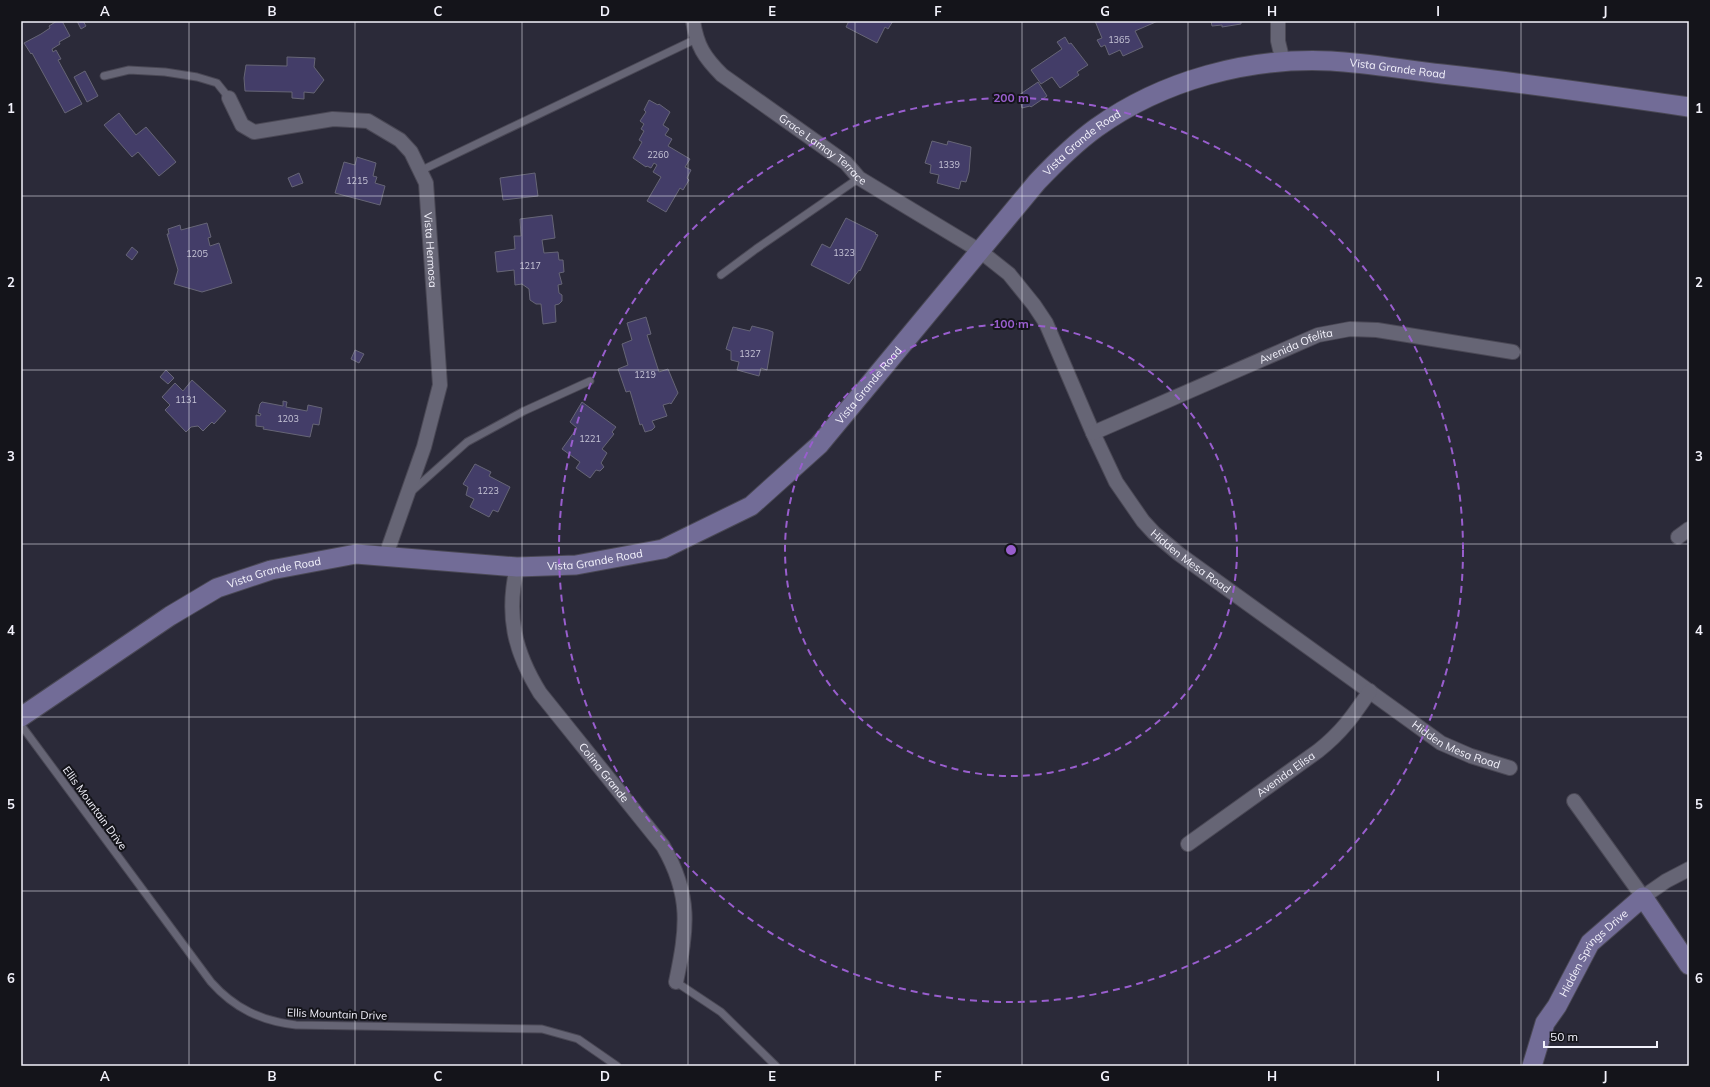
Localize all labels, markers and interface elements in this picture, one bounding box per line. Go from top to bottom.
text: A [100,3,110,19]
text: B [268,3,277,19]
text: C [434,3,443,19]
text: D [600,3,610,19]
text: E [768,3,776,19]
text: F [934,3,942,19]
text: G [1100,3,1110,19]
text: H [1267,3,1277,19]
text: I [1436,3,1440,19]
text: J [1603,3,1607,19]
house number: 1365 [1108,34,1130,45]
street label: Vista Grande Road [1349,55,1446,81]
text: 200 m [993,90,1029,105]
text: 1 [7,100,15,116]
text: 1 [1695,100,1703,116]
street label: Vista Grande Road [1040,107,1123,179]
street label: Grace Lamay Terrace [776,111,869,188]
house number: 2260 [647,149,669,160]
house number: 1339 [938,159,960,170]
house number: 1215 [346,175,368,186]
street label: Vista Hermosa [421,212,440,288]
house number: 1323 [833,247,855,258]
house number: 1205 [186,248,208,259]
house number: 1217 [519,260,541,271]
text: 2 [7,274,15,290]
text: 2 [1695,274,1703,290]
text: 100 m [993,316,1029,331]
street label: Avenida Ofelita [1257,325,1334,367]
street label: Vista Grande Road [832,344,905,427]
house number: 1327 [739,348,761,359]
house number: 1219 [634,369,656,380]
house number: 1131 [175,394,197,405]
house number: 1203 [277,413,299,424]
house number: 1221 [579,433,601,444]
text: 3 [7,448,15,464]
text: 3 [1695,448,1703,464]
house number: 1223 [477,485,499,496]
street label: Hidden Mesa Road [1148,526,1233,596]
centre of rings [1004,543,1018,557]
street label: Vista Grande Road [547,546,644,573]
street label: Vista Grande Road [225,554,322,591]
text: 4 [7,622,15,638]
text: 4 [1695,622,1703,638]
street label: Hidden Mesa Road [1409,717,1502,772]
street label: Colina Grande [576,740,632,805]
street label: Avenida Elisa [1254,749,1318,800]
street label: Ellis Mountain Drive [60,763,130,853]
text: 5 [7,796,15,812]
text: 5 [1695,796,1703,812]
street label: Hidden Springs Drive [1556,906,1631,999]
text: 6 [7,970,15,986]
text: 6 [1695,970,1703,986]
street label: Ellis Mountain Drive [287,1005,387,1023]
scale bar [1544,1023,1657,1049]
text: 50 m [1550,1029,1578,1044]
text: A [100,1068,110,1084]
text: B [268,1068,277,1084]
text: C [434,1068,443,1084]
text: D [600,1068,610,1084]
text: E [768,1068,776,1084]
text: F [934,1068,942,1084]
text: G [1100,1068,1110,1084]
text: H [1267,1068,1277,1084]
text: I [1436,1068,1440,1084]
text: J [1603,1068,1607,1084]

